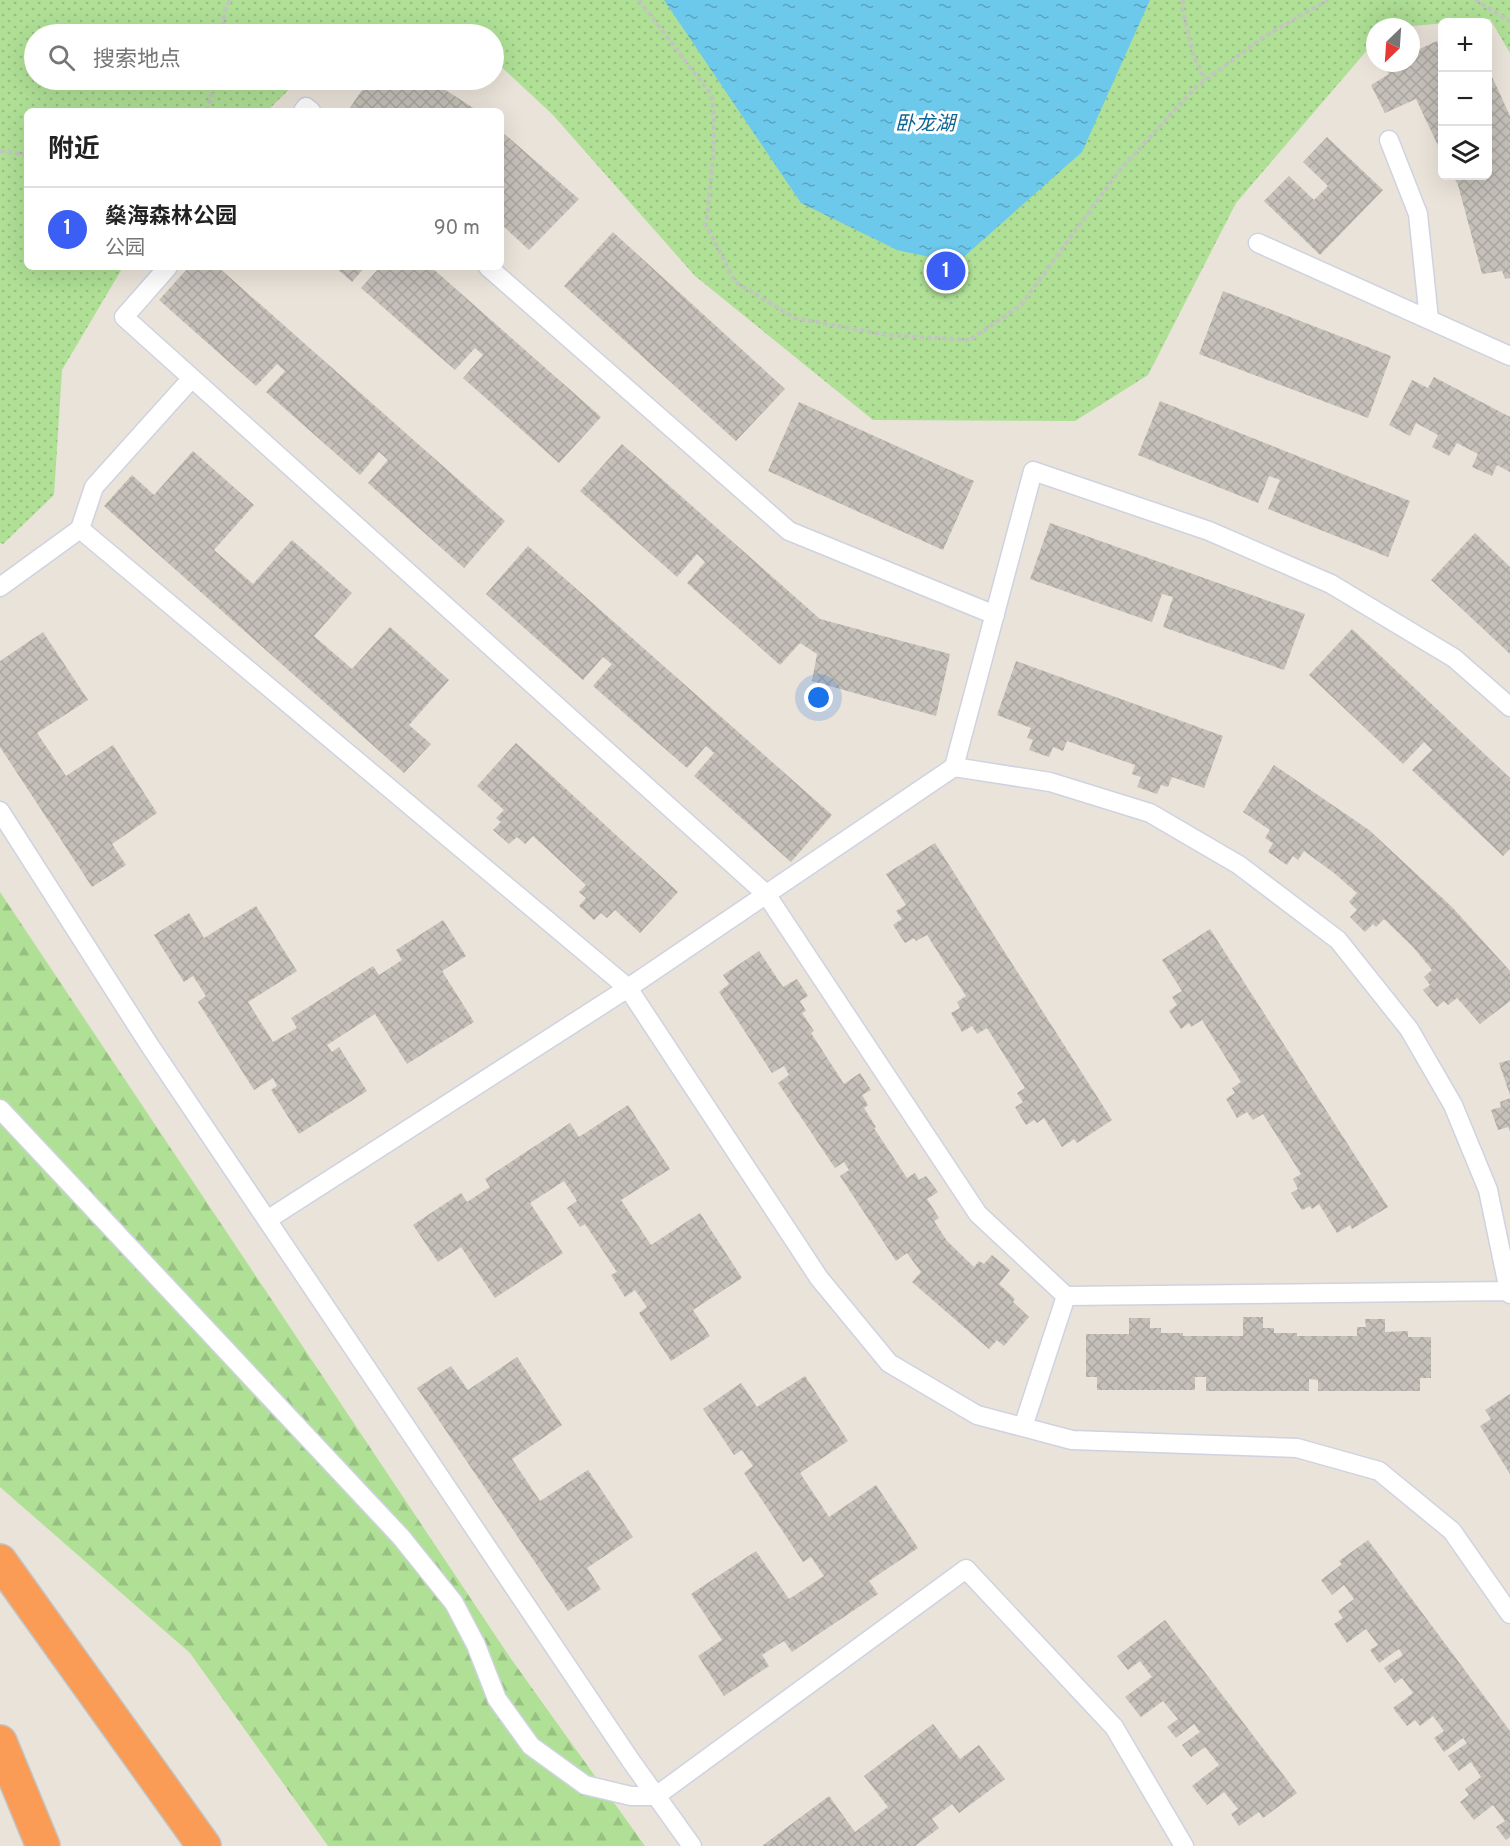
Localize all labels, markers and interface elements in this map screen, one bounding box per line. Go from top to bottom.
north arrow [1366,18,1420,72]
map controls [1438,18,1492,180]
button: + [1438,18,1492,72]
search box [24,24,504,90]
icon: search [45,41,78,74]
text: 搜索地点 [93,47,181,74]
button: − [1438,72,1492,126]
water label: 卧龙湖 [895,112,958,138]
button: layers [1438,126,1492,180]
text: 附近 [48,134,100,167]
text: 燊海森林公园 [105,204,237,231]
text: 1 [64,216,72,242]
text: 90 m [434,216,480,242]
text: 公园 [105,236,145,262]
pin: 1 [926,248,966,294]
your location [804,683,833,712]

